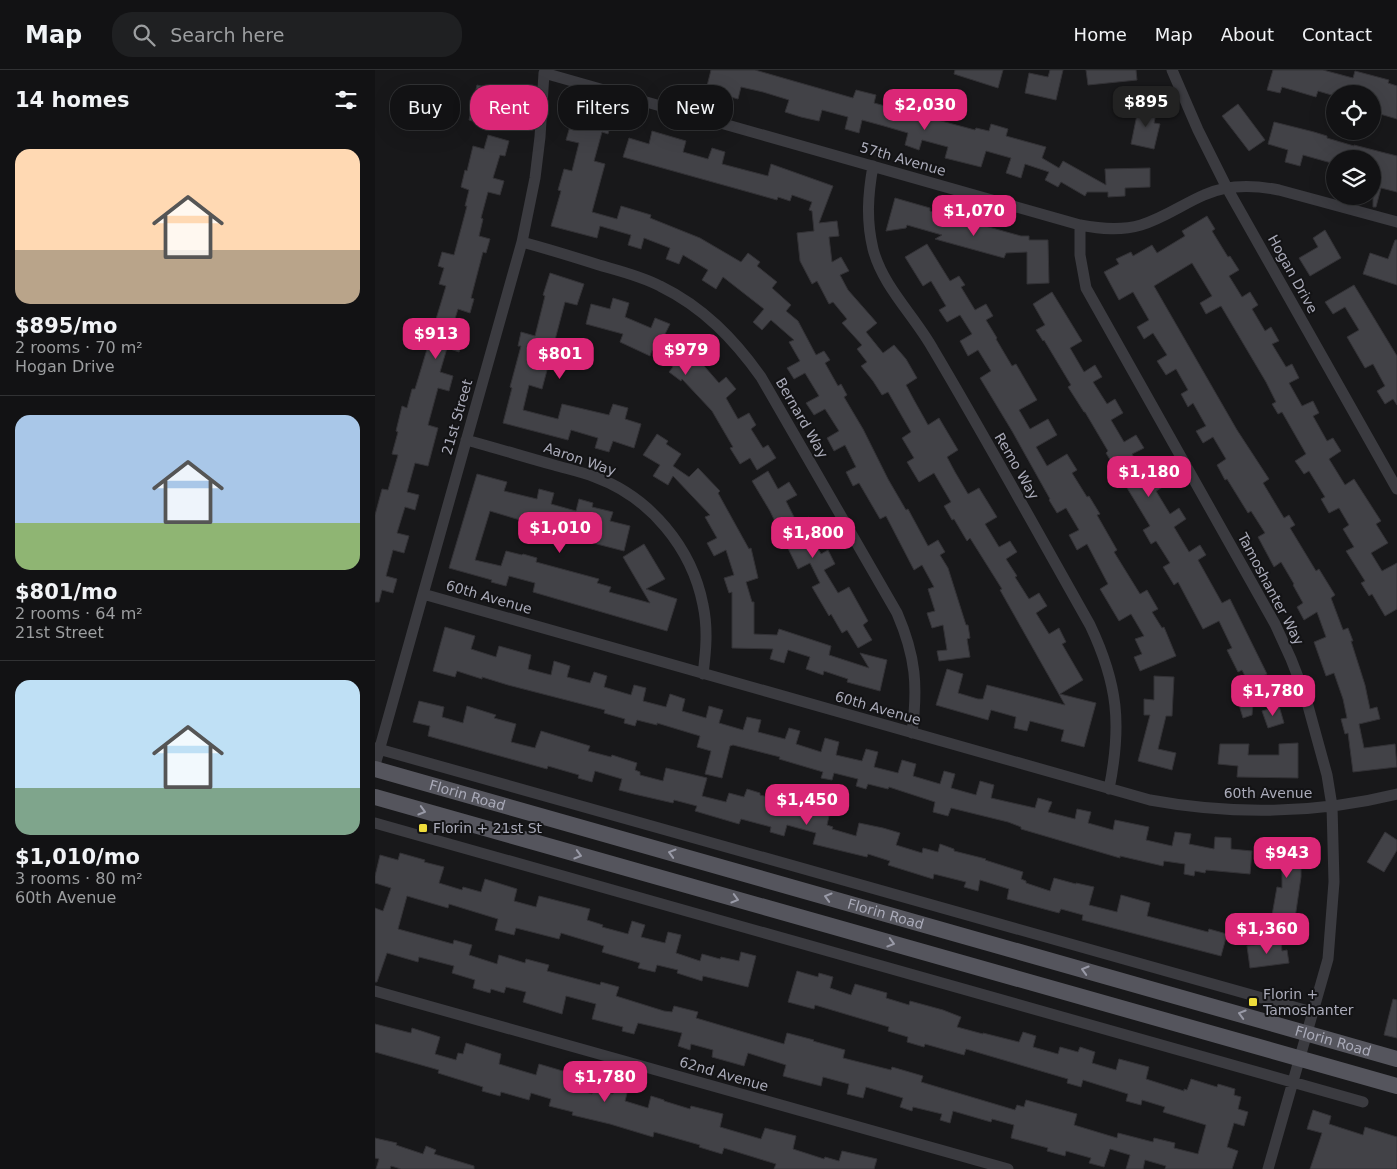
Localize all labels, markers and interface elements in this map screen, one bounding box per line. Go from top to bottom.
search box [112,12,462,57]
text: Map [25,21,82,49]
icon: search [130,21,158,49]
text: Search here [170,24,284,46]
text: Home [1074,24,1127,45]
text: Map [1155,24,1193,45]
text: About [1221,24,1274,45]
text: Contact [1302,24,1372,45]
chip: Buy [390,85,460,130]
chip: Rent [470,85,548,130]
chip: Filters [558,85,648,130]
chip: New [658,85,733,130]
pin: $895 [1116,85,1176,128]
map controls [1326,85,1381,205]
button: locate [1326,85,1381,140]
icon: filters [332,86,360,114]
text: 14 homes [15,88,130,112]
pin: $2,030 [884,88,966,131]
text: $895 [1124,92,1168,111]
text: $2,030 [894,95,956,114]
street label: 57th Avenue [858,139,948,179]
button: layers [1326,150,1381,205]
icon: home [143,182,233,272]
pin: $1,070 [933,194,1015,237]
text: $1,070 [943,201,1005,220]
street label: Hogan Drive [1265,232,1321,316]
text: $895/mo [15,314,117,338]
pin: $913 [406,318,466,360]
text: $913 [414,324,458,343]
pin: $979 [656,334,716,376]
text: 2 rooms · 70 m² [15,338,143,357]
pin: $801 [530,338,590,380]
text: $979 [664,340,708,359]
text: $801 [538,344,582,363]
text: Hogan Drive [15,357,115,376]
street label: Bernard Way [773,375,831,461]
street label: 21st Street [439,377,476,456]
street label: Remo Way [992,430,1042,502]
street label: Aaron Way [542,439,618,479]
icon: home [143,447,233,537]
pin: $1,180 [1108,456,1190,498]
text: $1,180 [1118,462,1180,481]
pin: $1,010 [519,512,601,554]
pin: $1,800 [772,516,854,559]
text: $1,010 [529,518,591,537]
text: $1,800 [782,523,844,542]
street label: Tamoshanter Way [1234,529,1307,648]
street label: 60th Avenue [444,577,534,617]
text: $801/mo [15,580,117,604]
text: 2 rooms · 64 m² [15,604,143,623]
text: 21st Street [15,623,104,642]
pin: $1,780 [1232,674,1314,717]
text: $1,780 [1242,681,1304,700]
street label: 60th Avenue [833,688,923,728]
icon: home [143,712,233,802]
street label: Florin Road [427,777,507,814]
pin: $1,450 [766,784,848,826]
street label: 60th Avenue [1224,785,1312,801]
text: $1,450 [776,790,838,809]
one-way arrow [417,805,425,815]
place label: Florin + 21st St [433,820,543,836]
marker: Florin + 21st St [417,822,429,834]
pin: $943 [1257,836,1317,879]
text: $943 [1265,843,1309,862]
text: $1,010/mo [15,845,140,869]
one-way arrow [668,848,676,858]
one-way arrow [574,849,582,859]
text: 3 rooms · 80 m² [15,869,143,888]
text: 60th Avenue [15,888,116,907]
one-way arrow [730,893,739,904]
one-way arrow [825,893,833,903]
street label: Florin Road [846,896,926,932]
pin: $1,360 [1226,912,1308,955]
text: $1,360 [1236,919,1298,938]
one-way arrow [887,937,895,948]
one-way arrow [1082,966,1090,976]
place label: Florin + Tamoshanter [1262,986,1354,1018]
marker: Florin + Tamoshanter [1247,996,1259,1008]
one-way arrow [1238,1010,1246,1020]
street label: Florin Road [1293,1022,1373,1059]
street label: 62nd Avenue [678,1054,770,1094]
pin: $1,780 [564,1060,646,1103]
text: $1,780 [574,1067,636,1086]

